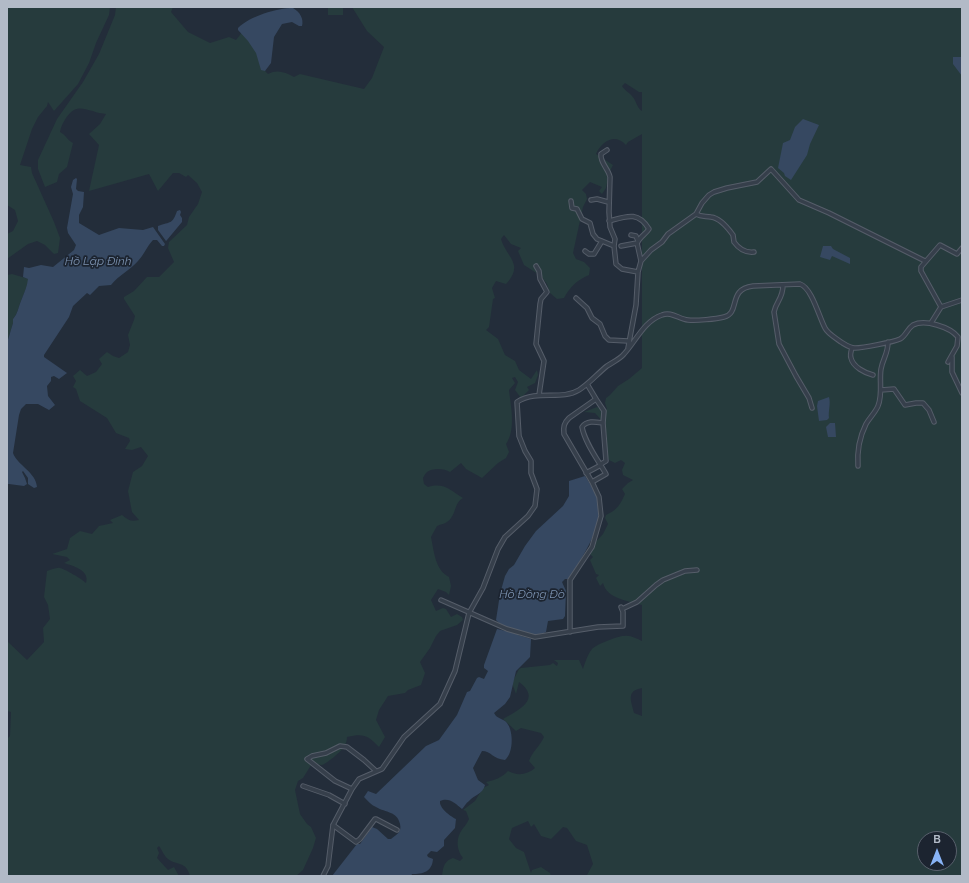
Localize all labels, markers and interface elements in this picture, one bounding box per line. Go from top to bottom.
water label: Hồ Lập Đinh [65,254,131,268]
water label: Hồ Đồng Đò [499,587,565,601]
north arrow [917,831,957,871]
text: B [933,833,941,846]

